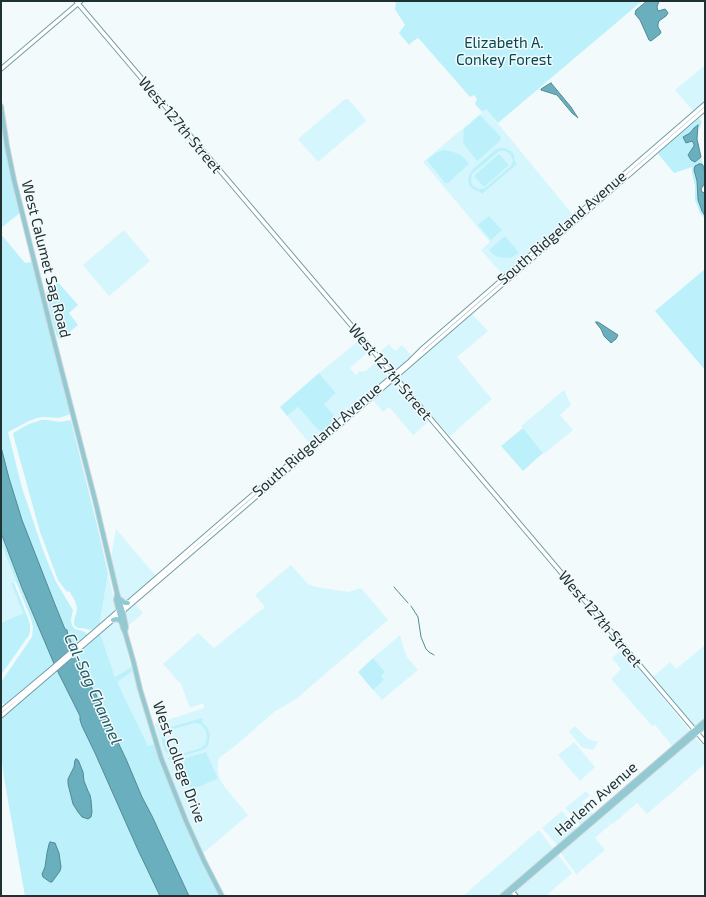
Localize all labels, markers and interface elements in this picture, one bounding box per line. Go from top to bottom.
park label: Elizabeth A. Conkey Forest [456,34,552,69]
street label: West 127th Street [134,73,226,177]
street label: South Ridgeland Avenue [494,167,630,289]
street label: West Calumet Sag Road [18,178,74,340]
street label: West 127th Street [344,320,436,424]
street label: South Ridgeland Avenue [249,379,385,501]
street label: West 127th Street [554,567,646,671]
water label: Cal-Sag Channel [60,630,126,748]
street label: West College Drive [149,699,209,825]
street label: Harlem Avenue [551,758,641,840]

